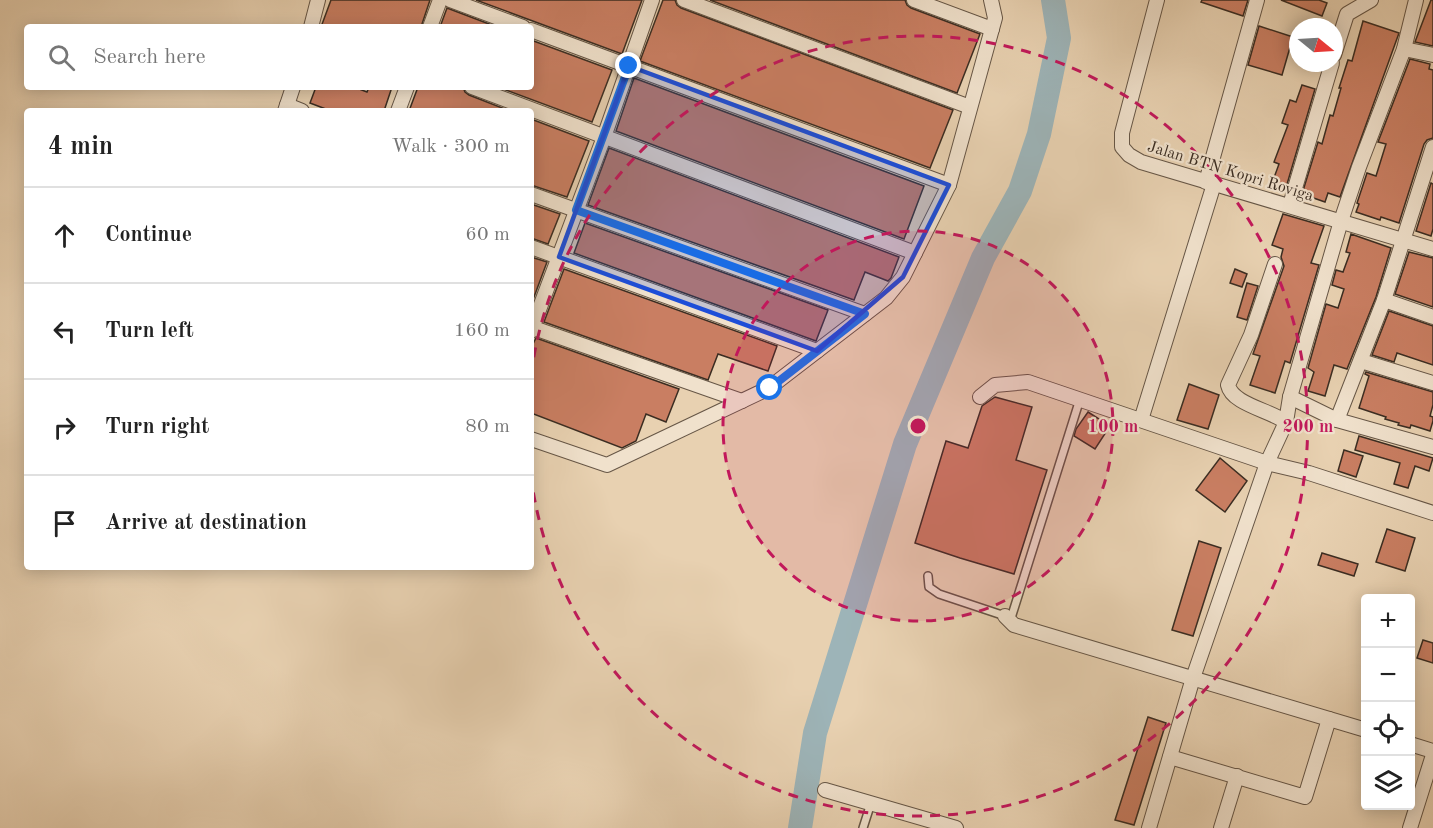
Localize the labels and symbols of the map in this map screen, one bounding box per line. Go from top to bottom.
north arrow [1289,18,1343,72]
route end [615,52,641,78]
street label: Jalan BTN Kopri Roviga [1145,139,1316,205]
route start [756,374,782,400]
centre of rings [908,416,928,436]
text: 100 m [1088,418,1138,436]
text: 200 m [1283,418,1333,436]

